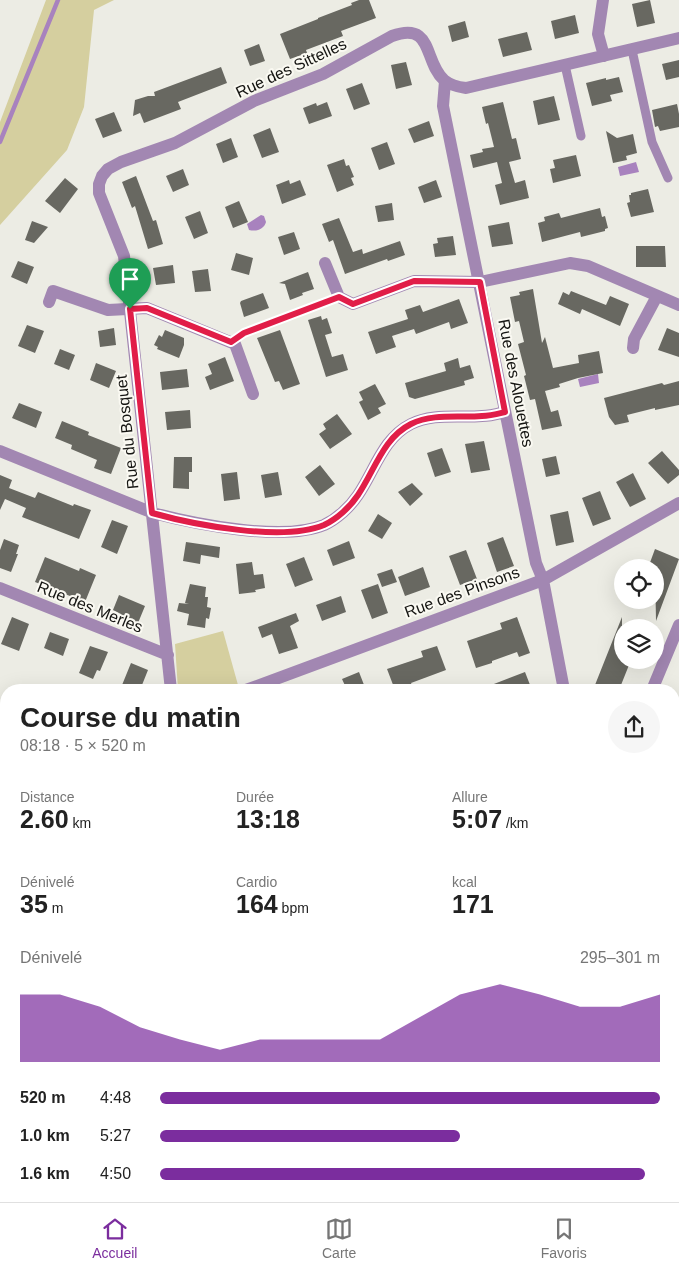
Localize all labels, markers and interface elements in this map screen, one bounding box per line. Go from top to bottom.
street label: Rue des Sittelles [233,35,349,101]
pin [109,258,151,309]
icon: arrive [116,265,144,293]
street label: Rue des Alouettes [495,318,537,448]
street label: Rue du Bosquet [112,373,141,490]
map controls [614,559,664,669]
button: locate [614,559,664,609]
street label: Rue des Pinsons [402,563,522,621]
street label: Rue des Merles [35,578,145,636]
button: layers [614,619,664,669]
button: share [608,701,660,753]
text: Course du matin [20,702,241,733]
text: 08:18 · 5 × 520 m [20,737,146,754]
text: Distance [20,789,74,805]
text: Durée [236,789,274,805]
text: Allure [452,789,488,805]
text: 2.60 [20,805,69,833]
text: 13:18 [236,805,300,833]
text: 5:07 [452,805,502,833]
text: km [69,815,91,831]
text: /km [502,815,529,831]
text: Dénivelé [20,874,74,890]
text: Cardio [236,874,277,890]
text: kcal [452,874,477,890]
text: 35 [20,890,48,918]
text: 164 [236,890,278,918]
text: 171 [452,890,494,918]
text: m [48,900,63,916]
text: bpm [278,900,309,916]
text: Dénivelé [20,949,82,966]
text: 295–301 m [580,949,660,966]
text: 520 m [20,1089,65,1106]
text: 4:48 [100,1089,131,1106]
text: 1.0 km [20,1127,70,1144]
text: 5:27 [100,1127,131,1144]
text: 1.6 km [20,1165,70,1182]
text: 4:50 [100,1165,131,1182]
tab: Accueil [92,1215,137,1261]
tab: Carte [322,1215,356,1261]
tab: Favoris [541,1215,587,1261]

